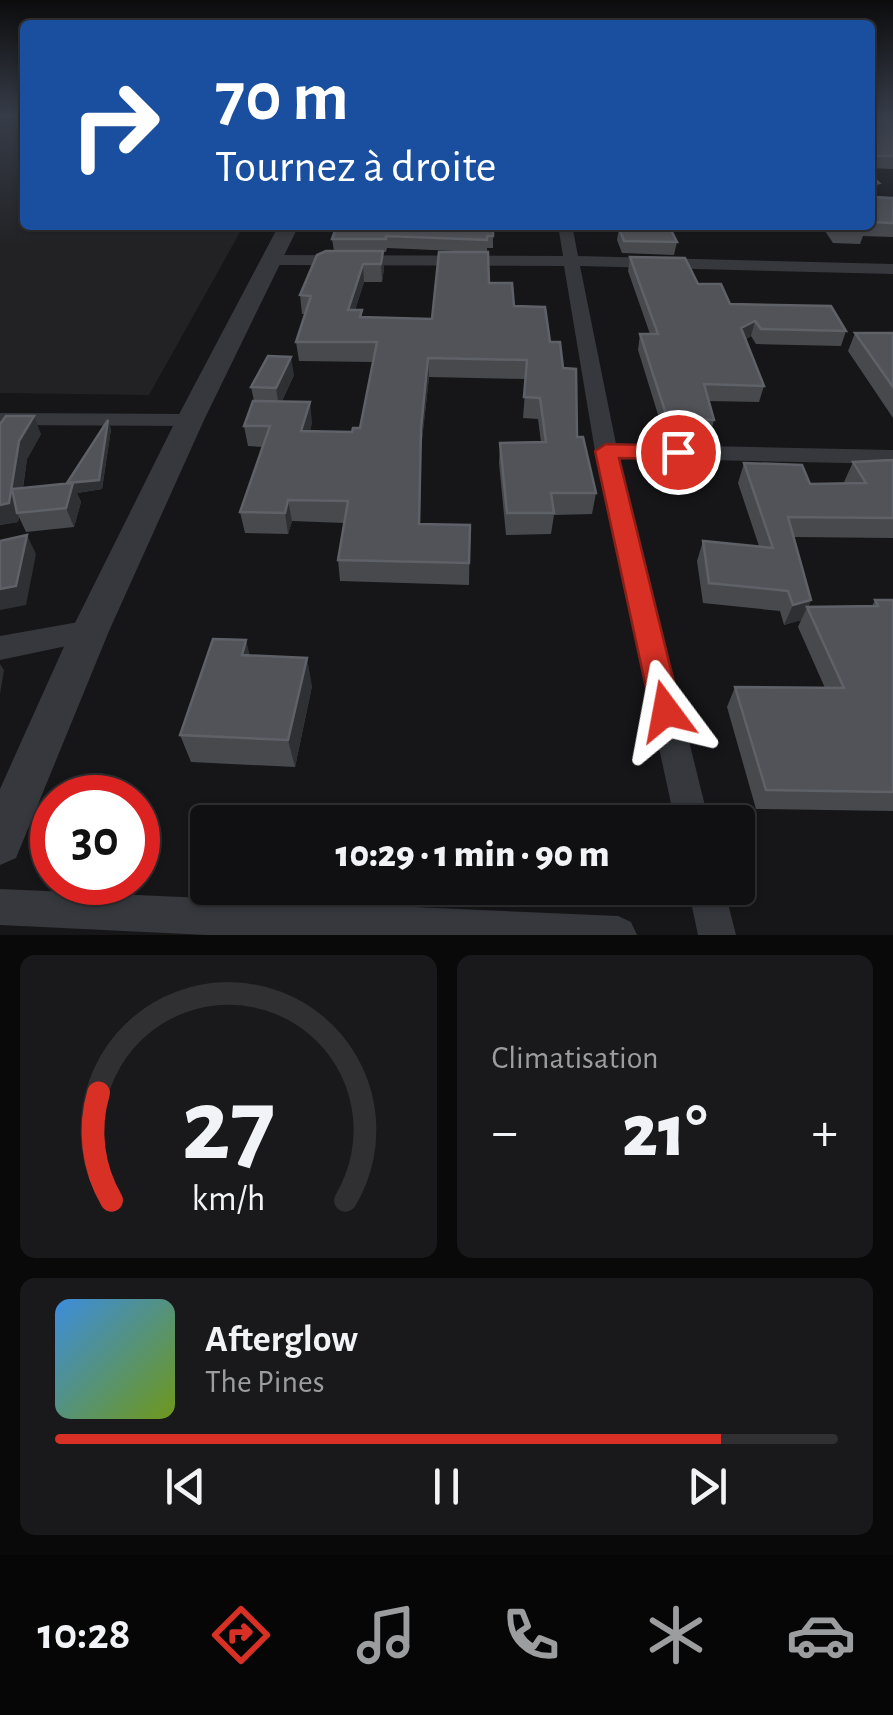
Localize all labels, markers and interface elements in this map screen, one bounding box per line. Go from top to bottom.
icon: right [50,60,180,190]
text: 70 m [215,63,349,133]
text: Tournez à droite [215,145,497,190]
pin [636,410,721,495]
icon: arrive [651,425,706,480]
position arrow [614,659,718,763]
speed limit sign: 30 [30,775,160,905]
text: 10:29 · 1 min · 90 m [336,836,609,874]
text: Climatisation [492,1042,659,1074]
text: 27 [181,1075,275,1179]
text: 21° [622,1095,707,1170]
text: − [492,1105,518,1160]
text: + [812,1105,838,1160]
text: km/h [191,1181,265,1217]
text: Afterglow [205,1321,358,1359]
text: The Pines [205,1366,325,1398]
icon: previous [158,1459,213,1514]
icon: pause [419,1459,474,1514]
icon: next [680,1459,735,1514]
icon: directions [206,1600,276,1670]
icon: music [351,1600,421,1670]
icon: phone [496,1600,566,1670]
icon: climate [641,1600,711,1670]
icon: car [786,1600,856,1670]
text: 10:28 [37,1612,131,1657]

